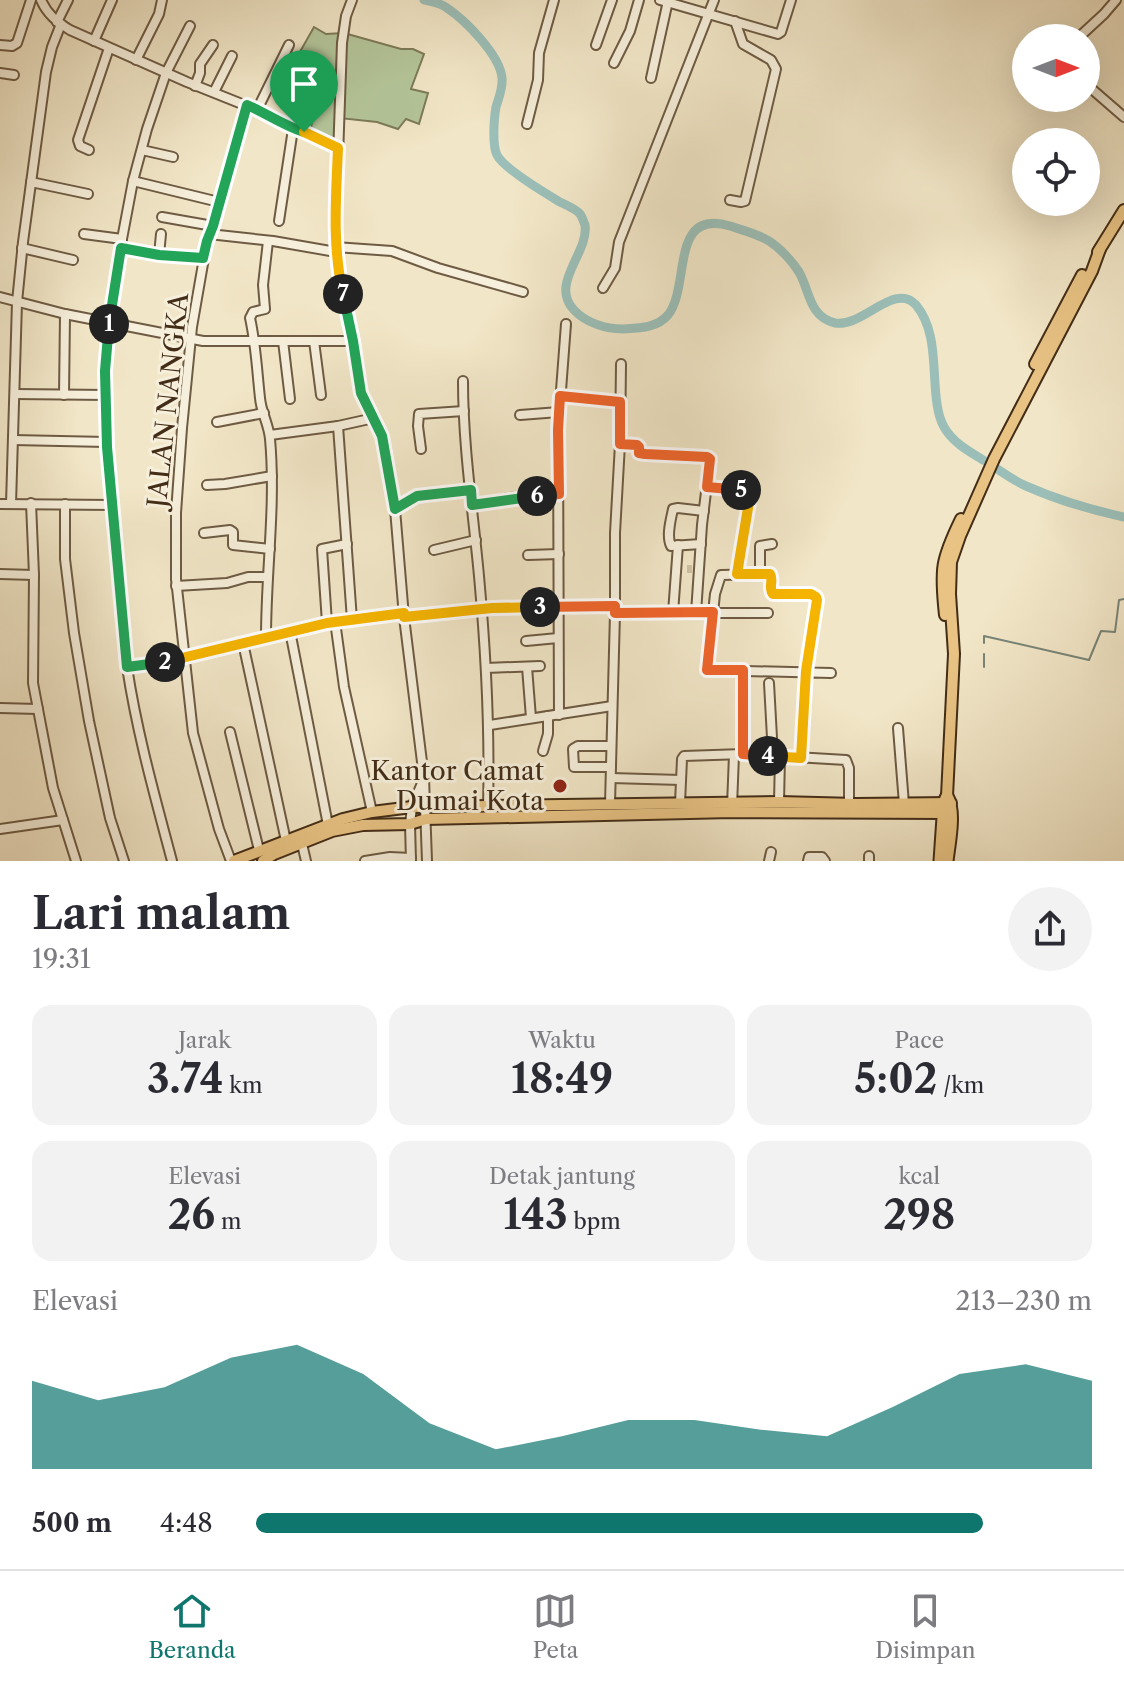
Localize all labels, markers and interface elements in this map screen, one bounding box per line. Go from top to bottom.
north arrow [1012,24,1100,112]
map controls [1012,24,1100,216]
pin [270,50,338,132]
icon: arrive [282,62,326,106]
button: locate [1012,128,1100,216]
pin: 7 [323,274,363,314]
text: 7 [337,280,349,307]
street label: JALAN NANGKA [140,290,195,513]
pin: 1 [89,304,129,344]
text: 1 [104,310,114,337]
pin: 5 [721,470,761,510]
pin: 6 [517,476,557,516]
text: 5 [735,476,747,503]
text: 6 [530,482,544,509]
pin: 3 [520,587,560,627]
text: 3 [534,593,546,620]
pin: 2 [145,642,185,682]
text: 2 [159,648,172,675]
pin: 4 [748,736,788,776]
text: 4 [761,742,775,769]
place label: Kantor Camat Dumai Kota [370,755,545,817]
marker: Kantor Camat Dumai Kota [551,777,569,795]
text: Lari malam [32,886,290,940]
button: share [1008,887,1092,971]
text: 19:31 [32,943,91,975]
text: Jarak [178,1027,231,1054]
text: Waktu [528,1027,596,1054]
text: Pace [894,1027,944,1054]
text: 3.74 [147,1054,223,1103]
text: 18:49 [511,1054,613,1103]
text: 5:02 [854,1054,937,1103]
text: km [223,1072,262,1099]
text: /km [937,1072,984,1099]
text: Elevasi [168,1163,241,1190]
text: Detak jantung [489,1163,635,1190]
text: kcal [899,1163,940,1190]
text: 26 [168,1190,215,1239]
text: 143 [503,1190,568,1239]
text: 298 [883,1190,955,1239]
text: m [215,1208,242,1235]
text: bpm [568,1208,621,1235]
text: Elevasi [32,1285,118,1317]
text: 213–230 m [956,1285,1092,1317]
text: 500 m [32,1507,112,1539]
text: 4:48 [160,1507,213,1539]
tab: Beranda [148,1589,236,1664]
tab: Peta [533,1589,578,1664]
tab: Disimpan [875,1589,976,1664]

